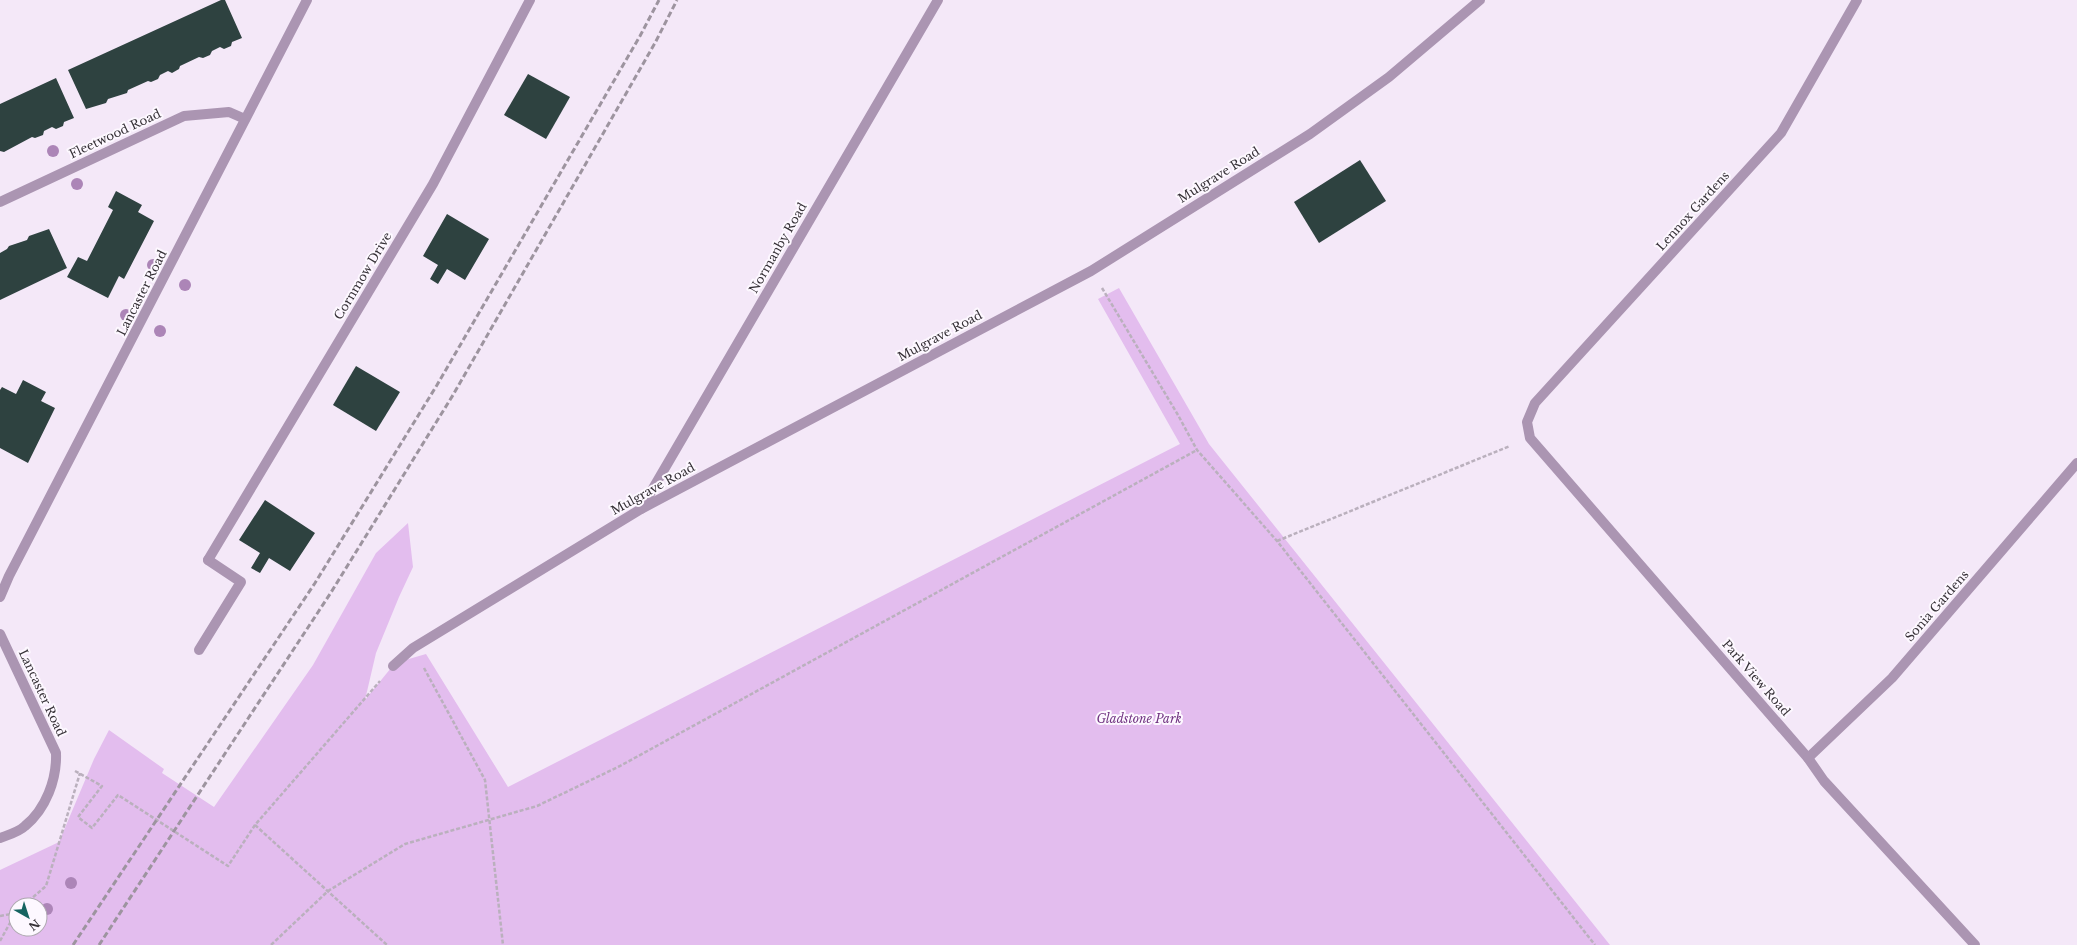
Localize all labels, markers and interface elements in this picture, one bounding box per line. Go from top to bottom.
street label: Fleetwood Road [67,106,163,161]
street label: Mulgrave Road [1175,143,1262,206]
street label: Lennox Gardens [1653,168,1732,253]
street label: Normanby Road [746,200,810,296]
street label: Cornmow Drive [330,229,395,322]
street label: Lancaster Road [113,247,170,338]
street label: Mulgrave Road [895,307,985,364]
street label: Mulgrave Road [608,459,697,518]
street label: Sonia Gardens [1902,567,1972,644]
street label: Park View Road [1719,637,1794,719]
street label: Lancaster Road [16,647,69,739]
park label: Gladstone Park [1096,711,1182,726]
north arrow [8,897,48,937]
text: N [25,916,43,934]

